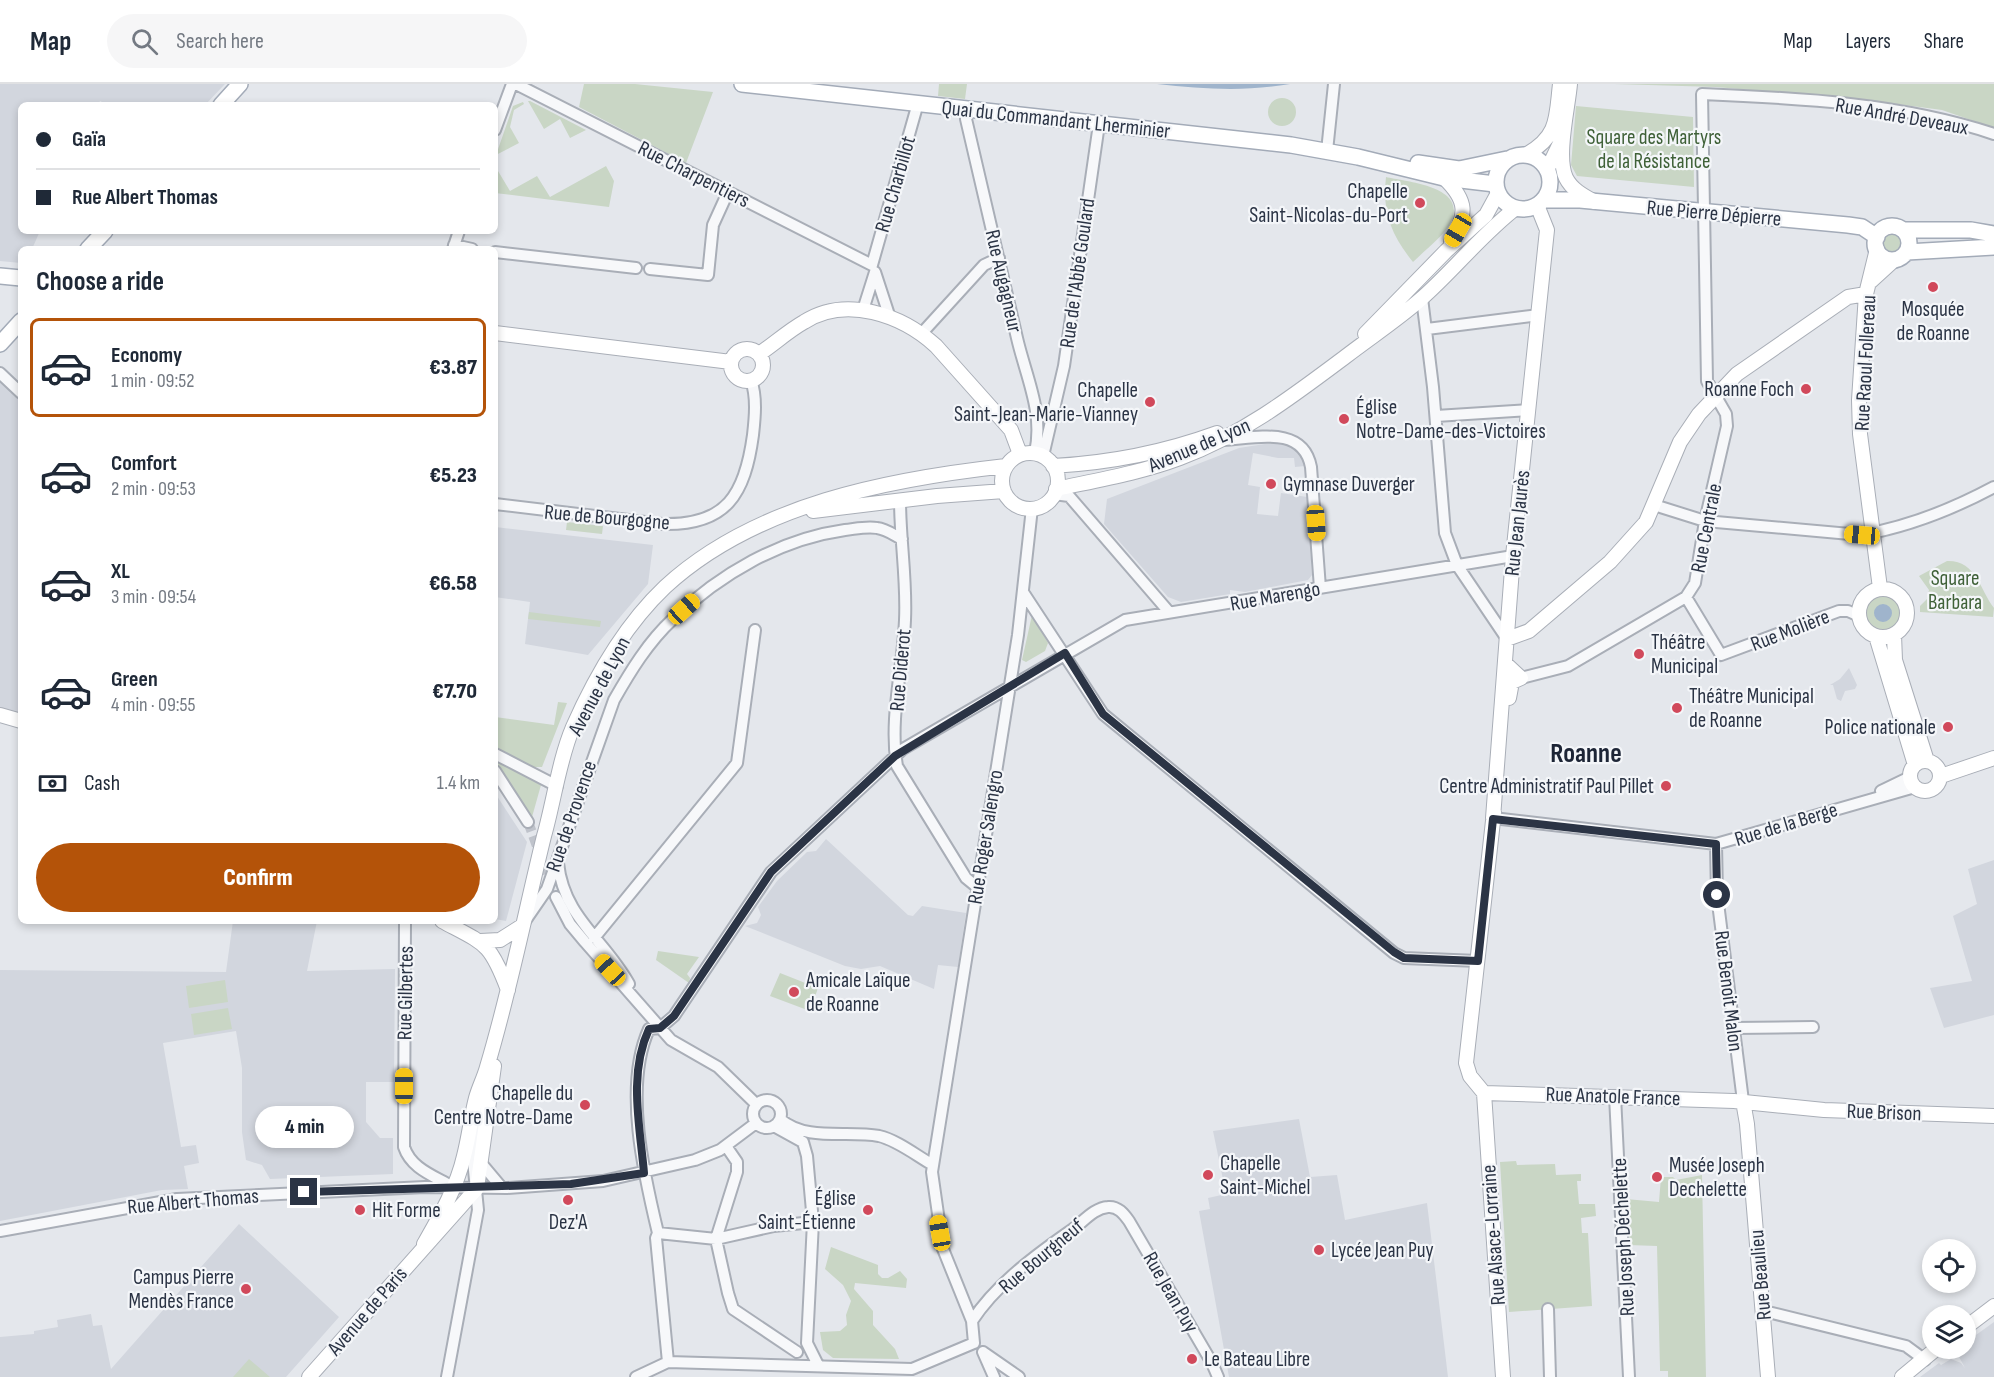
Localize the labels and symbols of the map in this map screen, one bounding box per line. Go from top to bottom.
street label: Rue André Deveaux [1833,92,1970,141]
street label: Quai du Commandant Lherminier [940,95,1172,144]
park label: Square des Martyrs de la Résistance [1587,125,1721,174]
street label: Rue Charbillot [870,133,921,235]
street label: Rue Charpentiers [634,136,754,213]
place label: Chapelle Saint-Nicolas-du-Port [1249,179,1408,228]
street label: Rue Pierre Dépierre [1646,195,1782,232]
marker: Chapelle Saint-Nicolas-du-Port [1413,196,1427,210]
street label: Rue de l'Abbé Goulard [1055,197,1100,350]
car [1441,210,1475,250]
street label: Rue Augagneur [980,227,1027,335]
marker: Mosquée de Roanne [1926,280,1940,294]
street label: Rue Raoul Follereau [1849,294,1882,432]
place label: Mosquée de Roanne [1896,297,1970,346]
place label: Roanne Foch [1704,377,1794,402]
place label: Chapelle Saint-Jean-Marie-Vianney [954,378,1138,427]
marker: Roanne Foch [1799,382,1813,396]
marker: Chapelle Saint-Jean-Marie-Vianney [1143,395,1157,409]
place label: Église Notre-Dame-des-Victoires [1356,395,1546,444]
marker: Église Notre-Dame-des-Victoires [1337,412,1351,426]
street label: Avenue de Lyon [1144,413,1254,478]
street label: Rue Jean Jaurès [1500,469,1535,577]
place label: Gymnase Duverger [1283,472,1415,497]
marker: Gymnase Duverger [1264,477,1278,491]
street label: Rue Centrale [1686,481,1727,575]
street label: Rue de Bourgogne [543,500,671,535]
car [1306,504,1326,542]
car [1843,524,1881,546]
park label: Square Barbara [1928,566,1982,615]
street label: Rue Marengo [1228,576,1322,617]
car [665,590,703,628]
street label: Rue Molière [1747,604,1833,657]
street label: Rue Diderot [884,628,917,712]
place label: Théâtre Municipal [1651,630,1718,679]
street label: Avenue de Lyon [563,633,636,741]
marker: Théâtre Municipal [1632,647,1646,661]
place label: Théâtre Municipal de Roanne [1689,684,1814,733]
marker: Théâtre Municipal de Roanne [1670,701,1684,715]
place label: Police nationale [1825,715,1936,740]
marker: Police nationale [1941,720,1955,734]
district label: Roanne [1550,738,1622,770]
street label: Rue de Provence [541,757,602,875]
street label: Rue Roger Salengro [963,768,1008,906]
place label: Centre Administratif Paul Pillet [1439,774,1654,799]
marker: Centre Administratif Paul Pillet [1659,779,1673,793]
street label: Rue de la Berge [1732,797,1841,852]
route start [1703,881,1730,908]
street label: Rue Benoit Malon [1709,929,1748,1053]
street label: Rue Gilbertes [392,946,419,1040]
car [591,951,629,989]
place label: Amicale Laïque de Roanne [805,968,910,1017]
marker: Amicale Laïque de Roanne [787,985,801,999]
car [395,1068,413,1104]
place label: Chapelle du Centre Notre-Dame [434,1081,573,1130]
street label: Rue Anatole France [1545,1082,1681,1111]
marker: Chapelle du Centre Notre-Dame [578,1098,592,1112]
street label: Rue Brison [1846,1099,1922,1126]
callout: 4 min [254,1105,354,1147]
place label: Chapelle Saint-Michel [1220,1151,1310,1200]
place label: Musée Joseph Dechelette [1669,1153,1765,1202]
street label: Rue Joseph Déchelette [1607,1157,1640,1317]
street label: Rue Alsace-Lorraine [1476,1164,1511,1306]
marker: Chapelle Saint-Michel [1201,1168,1215,1182]
marker: Musée Joseph Dechelette [1650,1170,1664,1184]
route end [290,1178,317,1205]
street label: Rue Albert Thomas [126,1183,260,1220]
place label: Église Saint-Étienne [758,1186,856,1235]
marker: Dez'A [561,1193,575,1207]
place label: Hit Forme [372,1198,441,1223]
marker: Hit Forme [353,1203,367,1217]
marker: Église Saint-Étienne [861,1203,875,1217]
place label: Dez'A [549,1210,588,1235]
street label: Rue Bourgneuf [994,1213,1090,1299]
car [928,1214,952,1252]
street label: Rue Beaulieu [1744,1229,1777,1321]
place label: Lycée Jean Puy [1331,1238,1434,1263]
marker: Lycée Jean Puy [1312,1243,1326,1257]
street label: Rue Jean Puy [1137,1247,1204,1337]
street label: Avenue de Paris [321,1262,413,1362]
place label: Campus Pierre Mendès France [129,1265,234,1314]
marker: Campus Pierre Mendès France [239,1282,253,1296]
place label: Le Bateau Libre [1204,1347,1310,1372]
marker: Le Bateau Libre [1185,1352,1199,1366]

